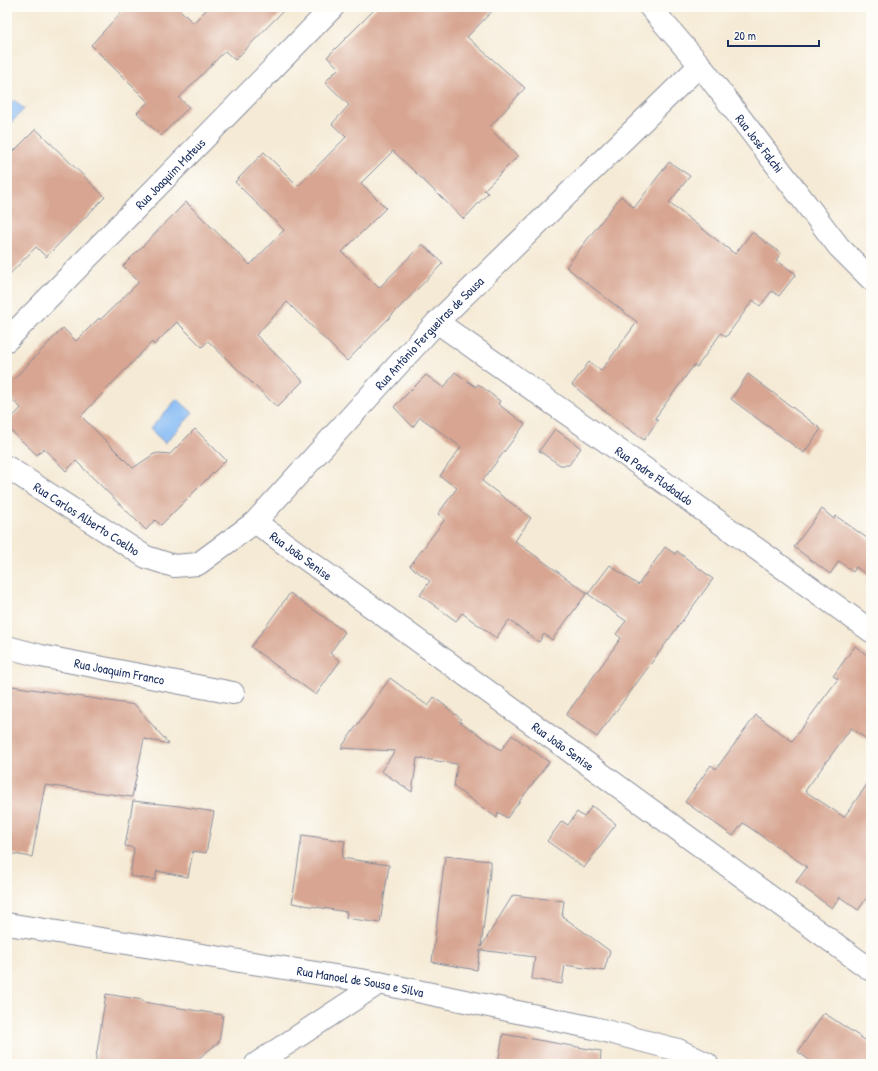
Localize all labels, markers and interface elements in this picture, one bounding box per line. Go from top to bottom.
scale bar [728,22,819,48]
text: 20 m [734,27,756,44]
street label: Rua José Falchi [732,110,788,176]
street label: Rua Joaquim Mateus [131,134,209,213]
street label: Rua Antônio Fergueiras de Sousa [371,272,488,394]
street label: Rua Padre Flodoaldo [612,442,697,509]
street label: Rua Carlos Alberto Coelho [30,478,143,560]
street label: Rua João Senise [266,527,336,584]
street label: Rua Joaquim Franco [73,654,166,689]
street label: Rua João Senise [528,717,598,775]
street label: Rua Manoel de Sousa e Silva [296,961,425,1001]

